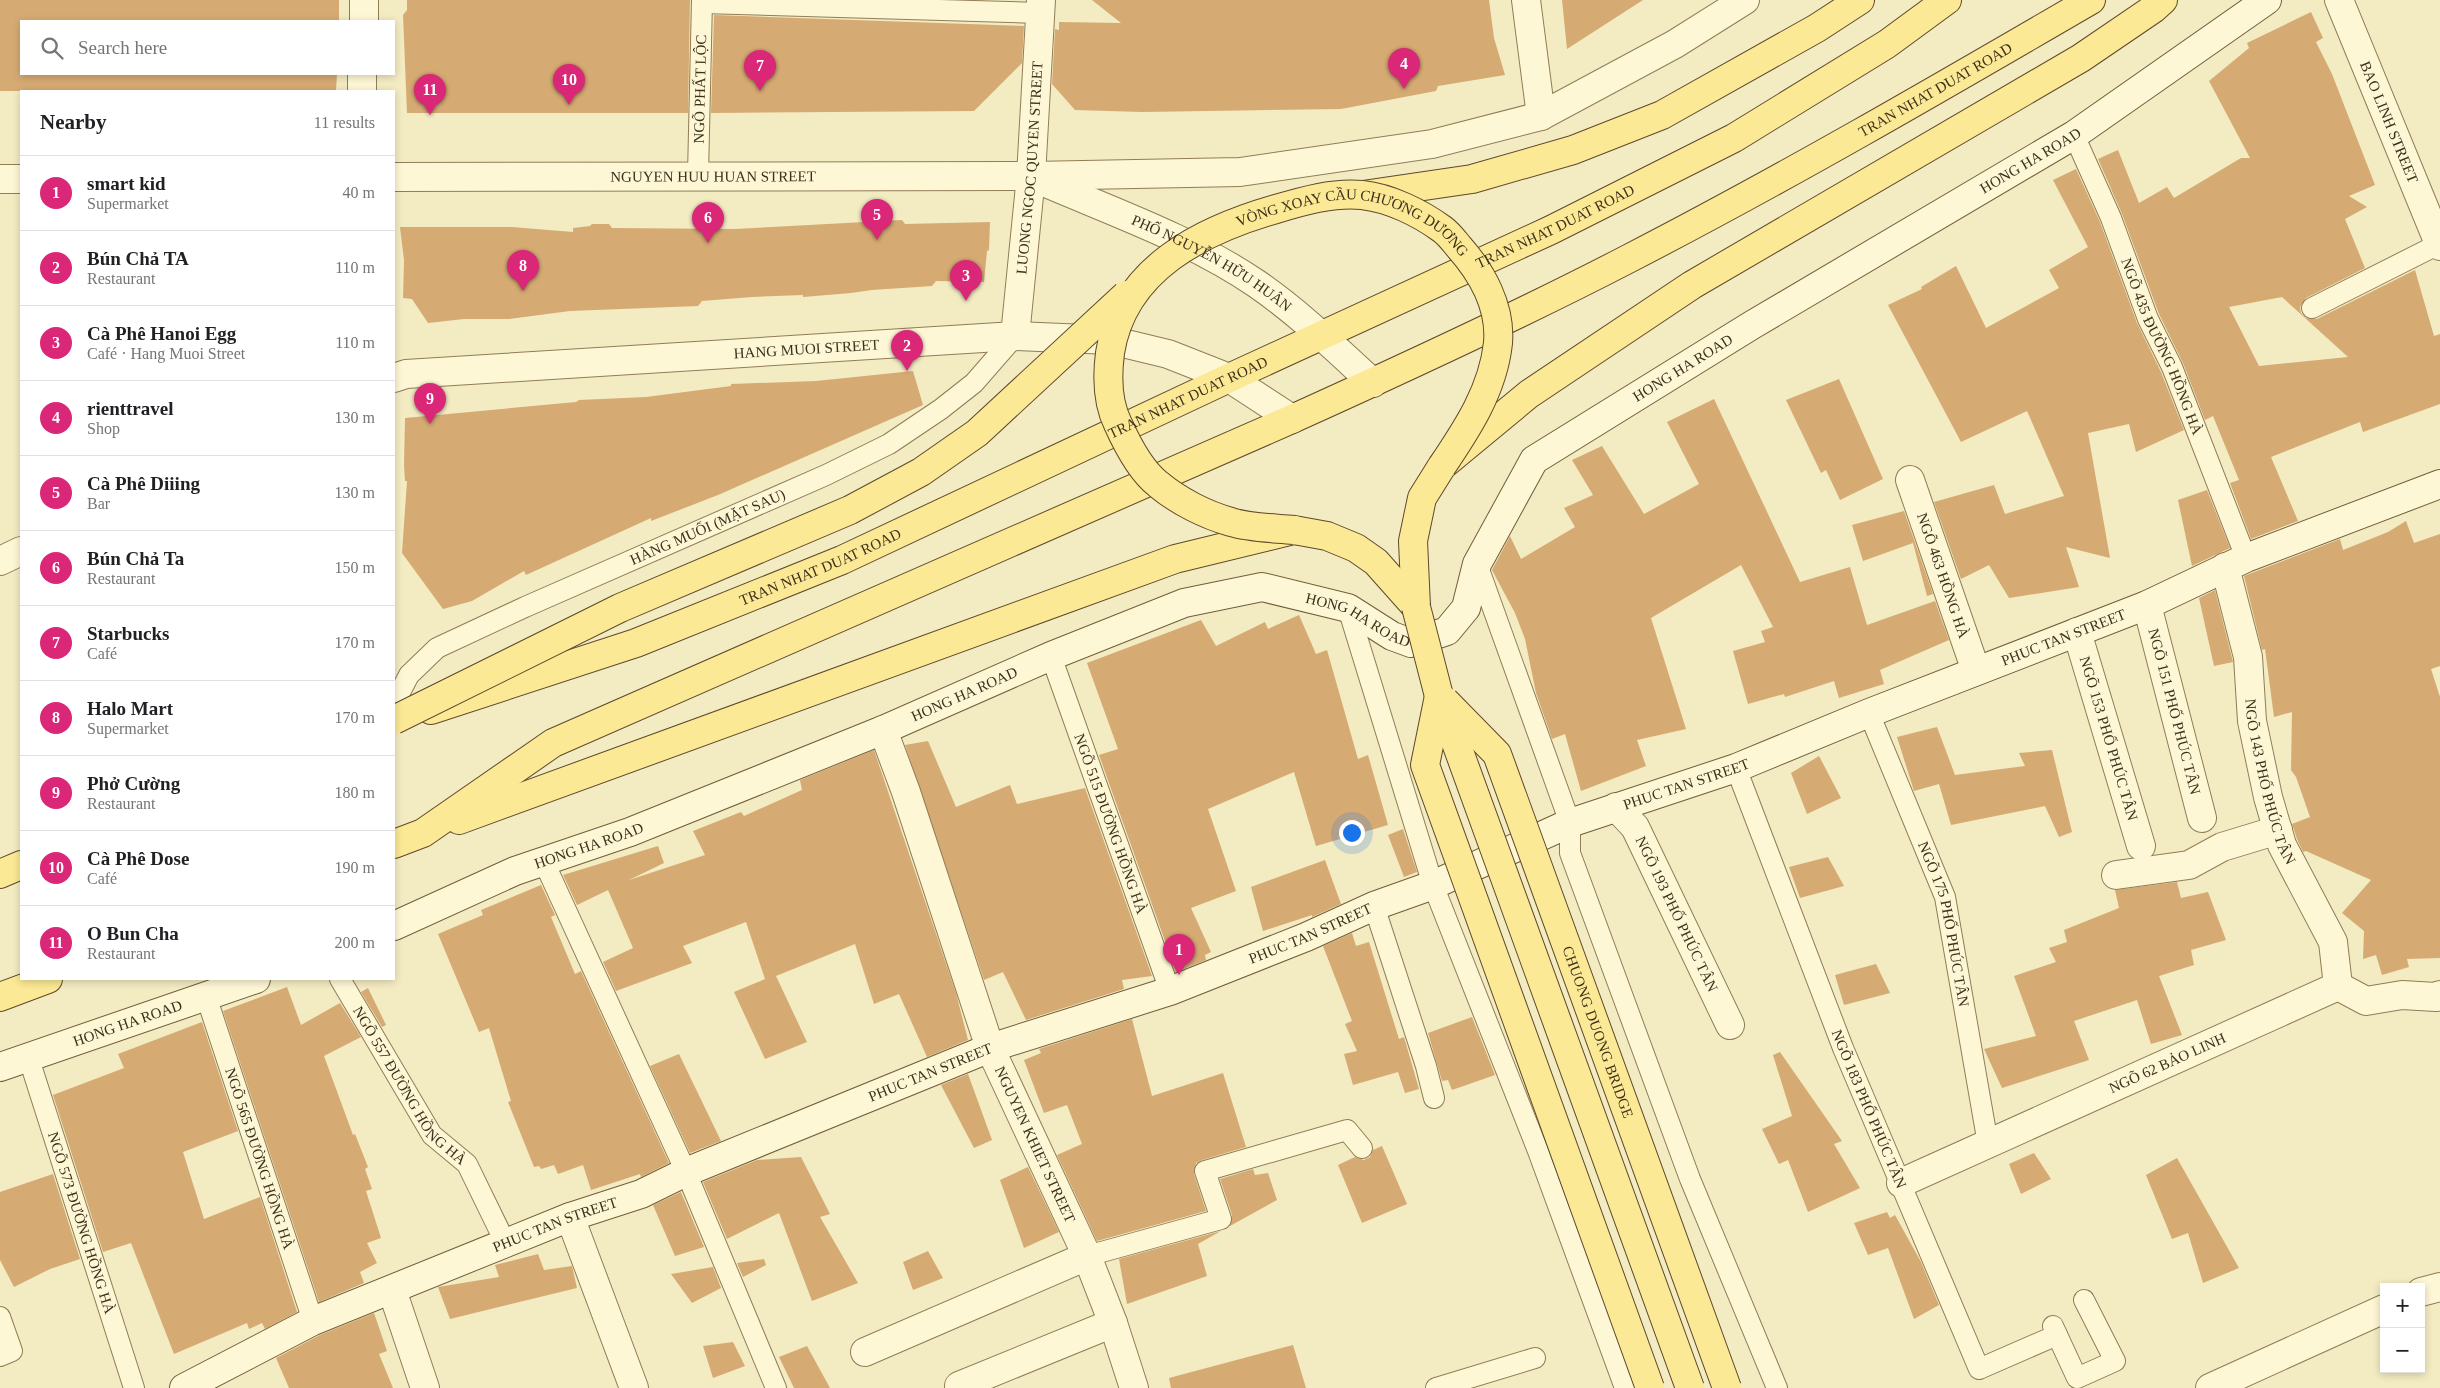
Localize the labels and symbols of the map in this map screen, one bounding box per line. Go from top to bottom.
street label: NGÕ PHẤT LỘC [691,34,709,144]
street label: TRAN NHAT DUAT ROAD [1856,40,2015,140]
pin: 4 [1388,48,1420,89]
pin: 7 [744,50,776,91]
street label: BAO LINH STREET [2357,59,2421,185]
street label: LUONG NGOC QUYEN STREET [1013,61,1046,275]
pin: 10 [553,64,585,105]
pin: 11 [414,74,446,115]
street label: HONG HA ROAD [1977,125,2084,197]
street label: NGUYEN HUU HUAN STREET [610,168,816,185]
street label: TRAN NHAT DUAT ROAD [1473,181,1637,271]
street label: VÒNG XOAY CẦU CHƯƠNG DƯƠNG [1234,186,1472,260]
pin: 5 [861,199,893,240]
pin: 6 [692,202,724,243]
street label: PHỐ NGUYỄN HỮU HUÂN [1129,212,1295,315]
pin: 8 [507,250,539,291]
street label: NGÕ 435 ĐƯỜNG HỒNG HÀ [2118,256,2206,437]
pin: 3 [950,260,982,301]
pin: 2 [891,330,923,371]
street label: HONG HA ROAD [1630,331,1736,405]
street label: HANG MUOI STREET [733,336,880,362]
street label: TRAN NHAT DUAT ROAD [1106,353,1270,442]
pin: 9 [414,383,446,424]
street label: HÀNG MUỐI (MẶT SAU) [628,486,788,568]
street label: NGÕ 463 HỒNG HÀ [1914,511,1972,640]
street label: TRAN NHAT DUAT ROAD [737,525,904,608]
street label: HONG HA ROAD [1304,590,1413,650]
street label: PHUC TAN STREET [1999,606,2128,669]
street label: NGÕ 151 PHỐ PHÚC TÂN [2145,627,2204,796]
street label: NGÕ 153 PHỐ PHÚC TÂN [2077,654,2141,823]
street label: HONG HA ROAD [909,664,1020,725]
street label: NGÕ 143 PHỐ PHÚC TÂN [2243,698,2299,867]
street label: NGÕ 515 ĐƯỜNG HỒNG HÀ [1071,731,1150,916]
street label: PHUC TAN STREET [1621,755,1752,813]
street label: HONG HA ROAD [532,819,646,872]
your location [1339,820,1365,846]
street label: NGÕ 193 PHỐ PHÚC TÂN [1633,834,1721,994]
street label: NGÕ 175 PHỐ PHÚC TÂN [1915,839,1972,1008]
street label: PHUC TAN STREET [1247,900,1374,967]
pin: 1 [1163,934,1195,975]
street label: CHUONG DUONG BRIDGE [1559,944,1636,1120]
street label: HONG HA ROAD [71,997,184,1049]
street label: NGÕ 557 ĐƯỜNG HỒNG HÀ [350,1003,470,1168]
street label: NGÕ 183 PHỐ PHÚC TÂN [1829,1027,1910,1191]
street label: NGÕ 62 BẢO LINH [2106,1030,2228,1096]
street label: PHUC TAN STREET [866,1040,994,1105]
street label: NGUYEN KHIET STREET [992,1064,1078,1225]
street label: NGÕ 565 ĐƯỜNG HỒNG HÀ [222,1066,297,1251]
street label: NGÕ 573 ĐƯỜNG HỒNG HÀ [45,1130,118,1316]
street label: PHUC TAN STREET [490,1194,619,1255]

